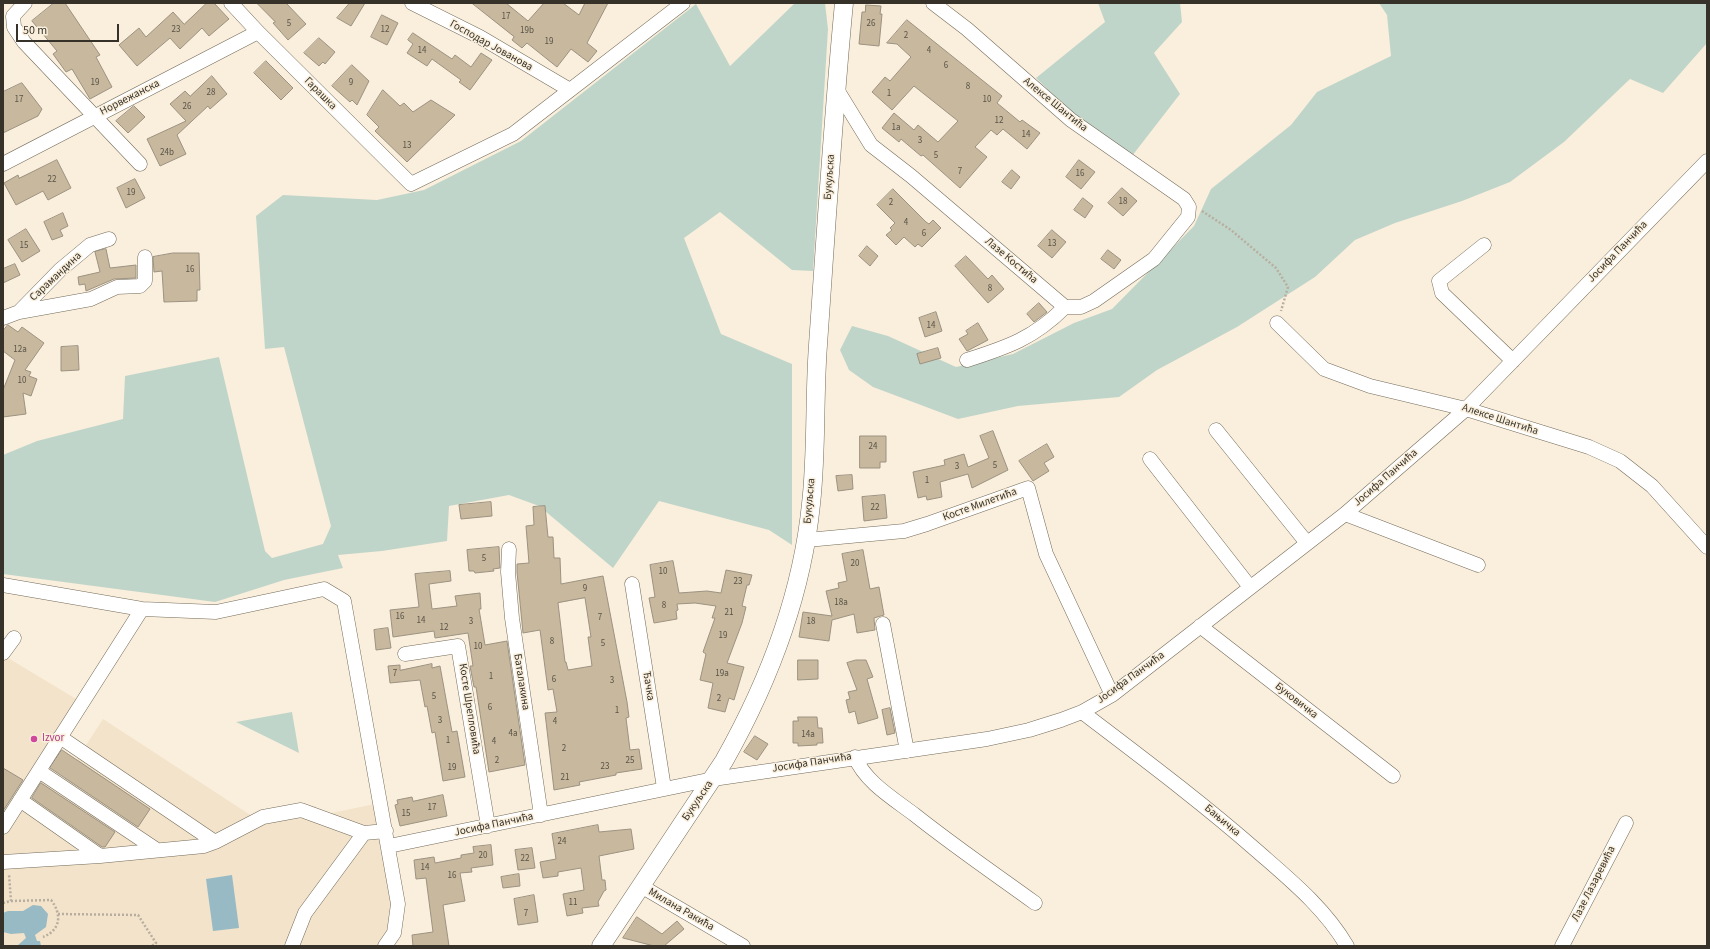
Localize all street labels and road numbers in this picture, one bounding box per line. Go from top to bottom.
street label: Господар Јованова [447,18,535,74]
street label: Гарашка [301,75,339,113]
street label: Алексе Шантића [1020,75,1090,135]
street label: Норвежанска [98,77,162,119]
street label: Букуљска [822,154,838,200]
street label: Јосифа Панчића [1585,219,1651,285]
street label: Лазе Костића [982,235,1040,287]
street label: Сарамандина [27,250,85,304]
street label: Алексе Шантића [1460,401,1540,439]
street label: Јосифа Панчића [1351,447,1421,509]
street label: Букуљска [801,478,819,524]
street label: Косте Милетића [941,485,1019,525]
street label: Јосифа Панчића [1095,649,1167,707]
street label: Баталакина [510,653,532,711]
street label: Косте Шрепловића [455,662,483,756]
street label: Ђачка [639,670,657,702]
street label: Буковичка [1272,680,1320,722]
street label: Јосифа Панчића [771,750,853,776]
street label: Букуљска [680,778,716,824]
street label: Бањичка [1201,802,1243,840]
street label: Јосифа Панчића [453,810,535,840]
street label: Лазе Лазаревића [1569,844,1619,924]
street label: Милана Ракића [646,886,716,934]

